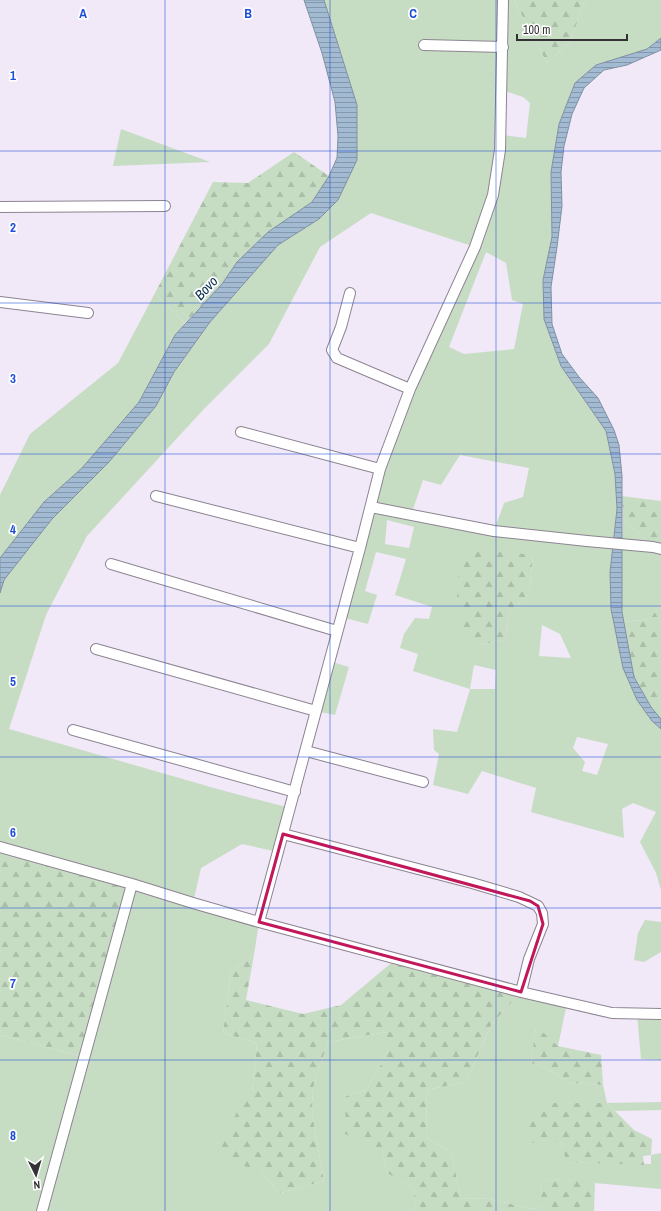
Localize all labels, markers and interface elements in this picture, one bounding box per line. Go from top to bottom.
text: A [79,5,87,22]
text: B [244,5,252,22]
text: C [409,5,417,22]
scale bar [517,16,627,42]
text: 100 m [523,22,550,38]
text: 1 [10,67,16,84]
text: 2 [10,219,16,236]
water label: Bovo [190,272,222,304]
text: 3 [10,370,16,387]
text: 4 [10,521,16,538]
text: 5 [10,673,16,690]
text: 6 [10,824,16,841]
text: 7 [10,975,16,992]
text: 8 [10,1127,16,1144]
north arrow [16,1155,56,1195]
text: N [33,1178,41,1192]

